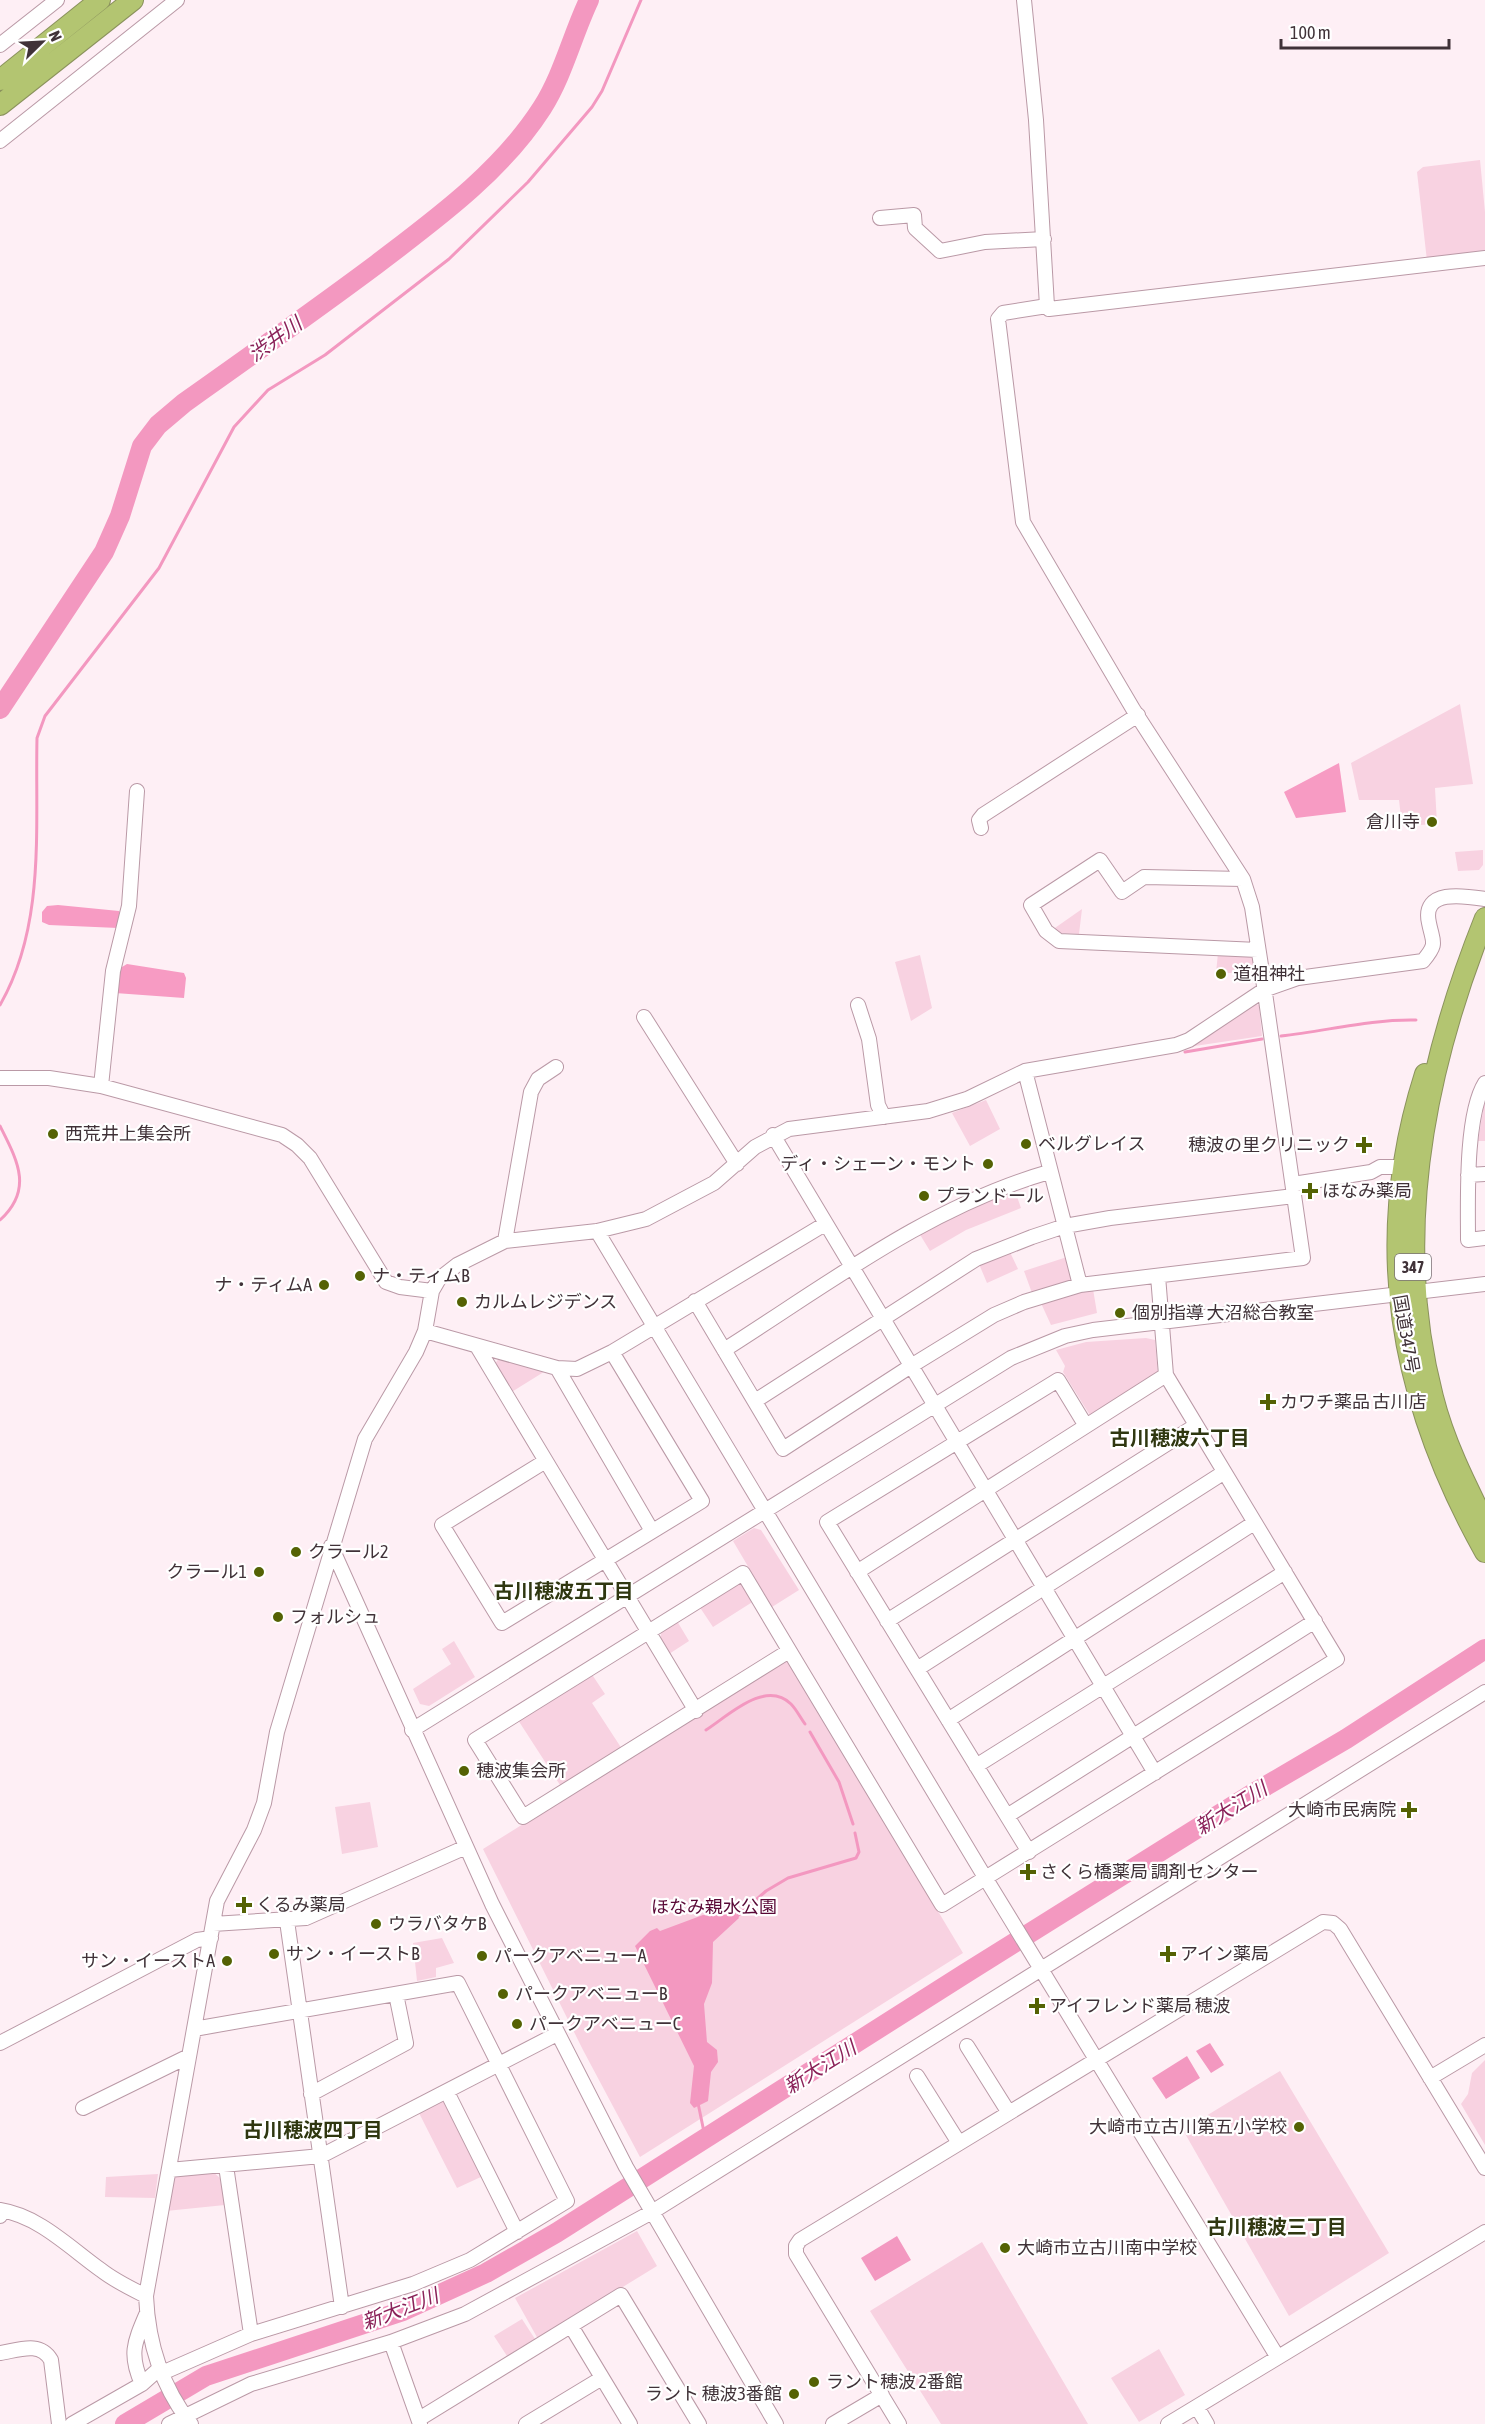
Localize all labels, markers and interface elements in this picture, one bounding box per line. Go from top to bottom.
north arrow [12,12,72,72]
scale bar [1281,12,1449,50]
text: 100 m [1290,22,1331,43]
text: N [46,28,66,44]
water label: 渋井川 [244,310,307,366]
place label: 倉川寺 [1366,811,1420,832]
marker: 倉川寺 [1425,815,1439,829]
place label: 道祖神社 [1233,963,1305,984]
marker: 道祖神社 [1214,967,1228,981]
place label: 西荒井上集会所 [65,1123,191,1144]
marker: 西荒井上集会所 [46,1127,60,1141]
place label: ベルグレイス [1038,1133,1145,1154]
place label: 穂波の里クリニック [1188,1134,1350,1155]
marker: 穂波の里クリニック [1355,1136,1373,1154]
marker: ベルグレイス [1019,1137,1033,1151]
place label: ディ・シェーン・モント [780,1153,976,1174]
marker: ディ・シェーン・モント [981,1157,995,1171]
place label: ほなみ薬局 [1322,1180,1412,1201]
marker: ほなみ薬局 [1303,1184,1317,1198]
place label: プランドール [936,1185,1044,1206]
marker: プランドール [917,1189,931,1203]
road number: 347 [1395,1254,1431,1280]
place label: ナ・ティムB [372,1265,470,1286]
marker: ナ・ティムB [353,1269,367,1283]
place label: ナ・ティムA [214,1274,312,1295]
marker: ナ・ティムA [317,1278,331,1292]
place label: カルムレジデンス [474,1291,617,1312]
street label: 国道347号 [1389,1293,1424,1375]
marker: カルムレジデンス [455,1295,469,1309]
place label: 個別指導 大沼総合教室 [1132,1302,1314,1323]
marker: 個別指導 大沼総合教室 [1113,1306,1127,1320]
place label: カワチ薬品 古川店 [1280,1391,1426,1412]
marker: カワチ薬品 古川店 [1261,1395,1275,1409]
district label: 古川穂波六丁目 [1110,1426,1250,1449]
place label: クラール2 [308,1541,388,1562]
marker: クラール2 [289,1545,303,1559]
place label: クラール1 [167,1561,247,1582]
marker: クラール1 [252,1565,266,1579]
district label: 古川穂波五丁目 [494,1579,634,1602]
place label: フォルシュ [290,1606,380,1627]
marker: フォルシュ [271,1610,285,1624]
place label: 穂波集会所 [476,1760,566,1781]
marker: 穂波集会所 [457,1764,471,1778]
water label: 新大江川 [1191,1776,1272,1839]
place label: 大崎市民病院 [1288,1799,1396,1820]
marker: 大崎市民病院 [1400,1801,1418,1819]
place label: さくら橋薬局 調剤センター [1040,1861,1258,1882]
marker: さくら橋薬局 調剤センター [1021,1865,1035,1879]
place label: くるみ薬局 [256,1894,346,1915]
park label: ほなみ親水公園 [651,1896,777,1917]
marker: くるみ薬局 [237,1898,251,1912]
place label: ウラバタケB [388,1913,487,1934]
marker: ウラバタケB [369,1917,383,1931]
place label: サン・イーストB [286,1943,420,1964]
place label: アイン薬局 [1180,1943,1269,1964]
place label: パークアベニューA [494,1945,647,1966]
marker: サン・イーストB [267,1947,281,1961]
marker: アイン薬局 [1161,1947,1175,1961]
marker: パークアベニューA [475,1949,489,1963]
place label: サン・イーストA [81,1950,215,1971]
marker: サン・イーストA [220,1954,234,1968]
place label: パークアベニューB [515,1983,668,2004]
marker: パークアベニューB [496,1987,510,2001]
place label: アイフレンド薬局 穂波 [1049,1995,1231,2016]
marker: アイフレンド薬局 穂波 [1030,1999,1044,2013]
place label: パークアベニューC [529,2013,681,2034]
marker: パークアベニューC [510,2017,524,2031]
water label: 新大江川 [780,2035,861,2098]
place label: 大崎市立古川第五小学校 [1089,2116,1287,2137]
district label: 古川穂波四丁目 [243,2118,383,2141]
marker: 大崎市立古川第五小学校 [1292,2120,1306,2134]
district label: 古川穂波三丁目 [1207,2215,1347,2238]
place label: 大崎市立古川南中学校 [1017,2237,1197,2258]
marker: 大崎市立古川南中学校 [998,2241,1012,2255]
water label: 新大江川 [358,2283,443,2334]
place label: ラント穂波 2番館 [826,2371,963,2392]
marker: ラント穂波 2番館 [807,2375,821,2389]
place label: ラント 穂波3番館 [645,2383,782,2404]
marker: ラント 穂波3番館 [787,2387,801,2401]

